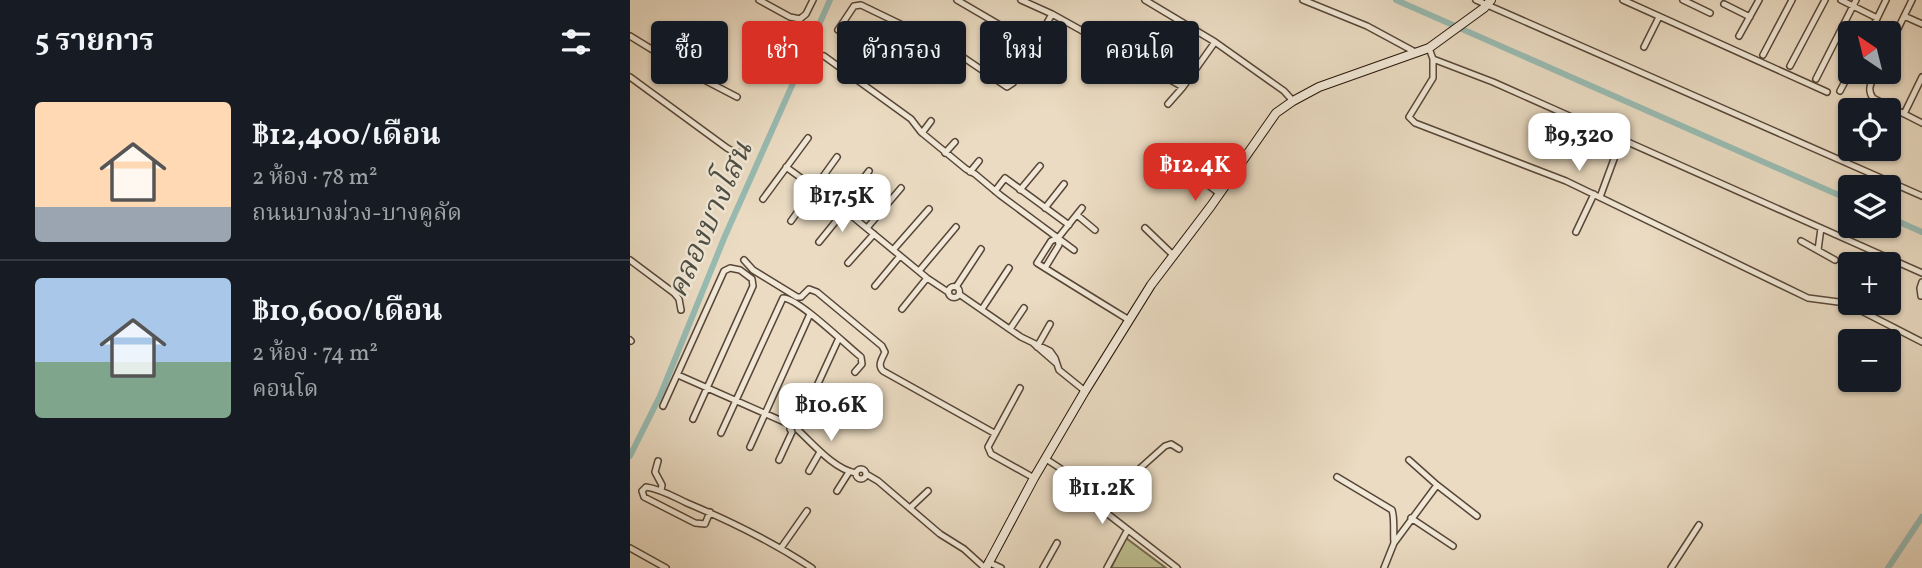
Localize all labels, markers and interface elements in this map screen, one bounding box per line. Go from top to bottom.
text: 5 รายการ [35,21,154,63]
chip: ซื้อ [651,21,728,84]
chip: เช่า [742,21,823,84]
chip: ตัวกรอง [837,21,966,84]
chip: ใหม่ [980,21,1067,84]
chip: คอนโด [1081,21,1199,84]
north arrow [1838,21,1900,84]
map controls [1838,21,1901,392]
icon: filters [557,23,595,61]
button: locate [1838,98,1901,161]
pin: ฿9,320 [1522,114,1636,173]
text: ฿12,400/เดือน [252,115,441,157]
text: ฿9,320 [1544,120,1614,152]
icon: home [91,130,175,214]
water label: คลองบางโสน [656,134,764,305]
pin: ฿12.4K [1138,144,1252,203]
text: ฿12.4K [1159,150,1231,182]
text: 2 ห้อง · 78 m² [252,162,378,194]
pin: ฿17.5K [785,174,899,234]
button: layers [1838,175,1901,238]
text: ฿17.5K [810,181,874,213]
text: ถนนบางม่วง-บางคูลัด [252,198,462,230]
button: + [1838,252,1901,315]
text: ฿10,600/เดือน [252,291,442,333]
icon: home [91,306,175,390]
button: − [1838,329,1901,392]
text: 2 ห้อง · 74 m² [252,338,378,370]
text: คอนโด [252,374,319,406]
pin: ฿10.6K [774,384,888,443]
text: ฿10.6K [795,390,867,422]
pin: ฿11.2K [1045,466,1159,526]
text: ฿11.2K [1069,473,1135,505]

